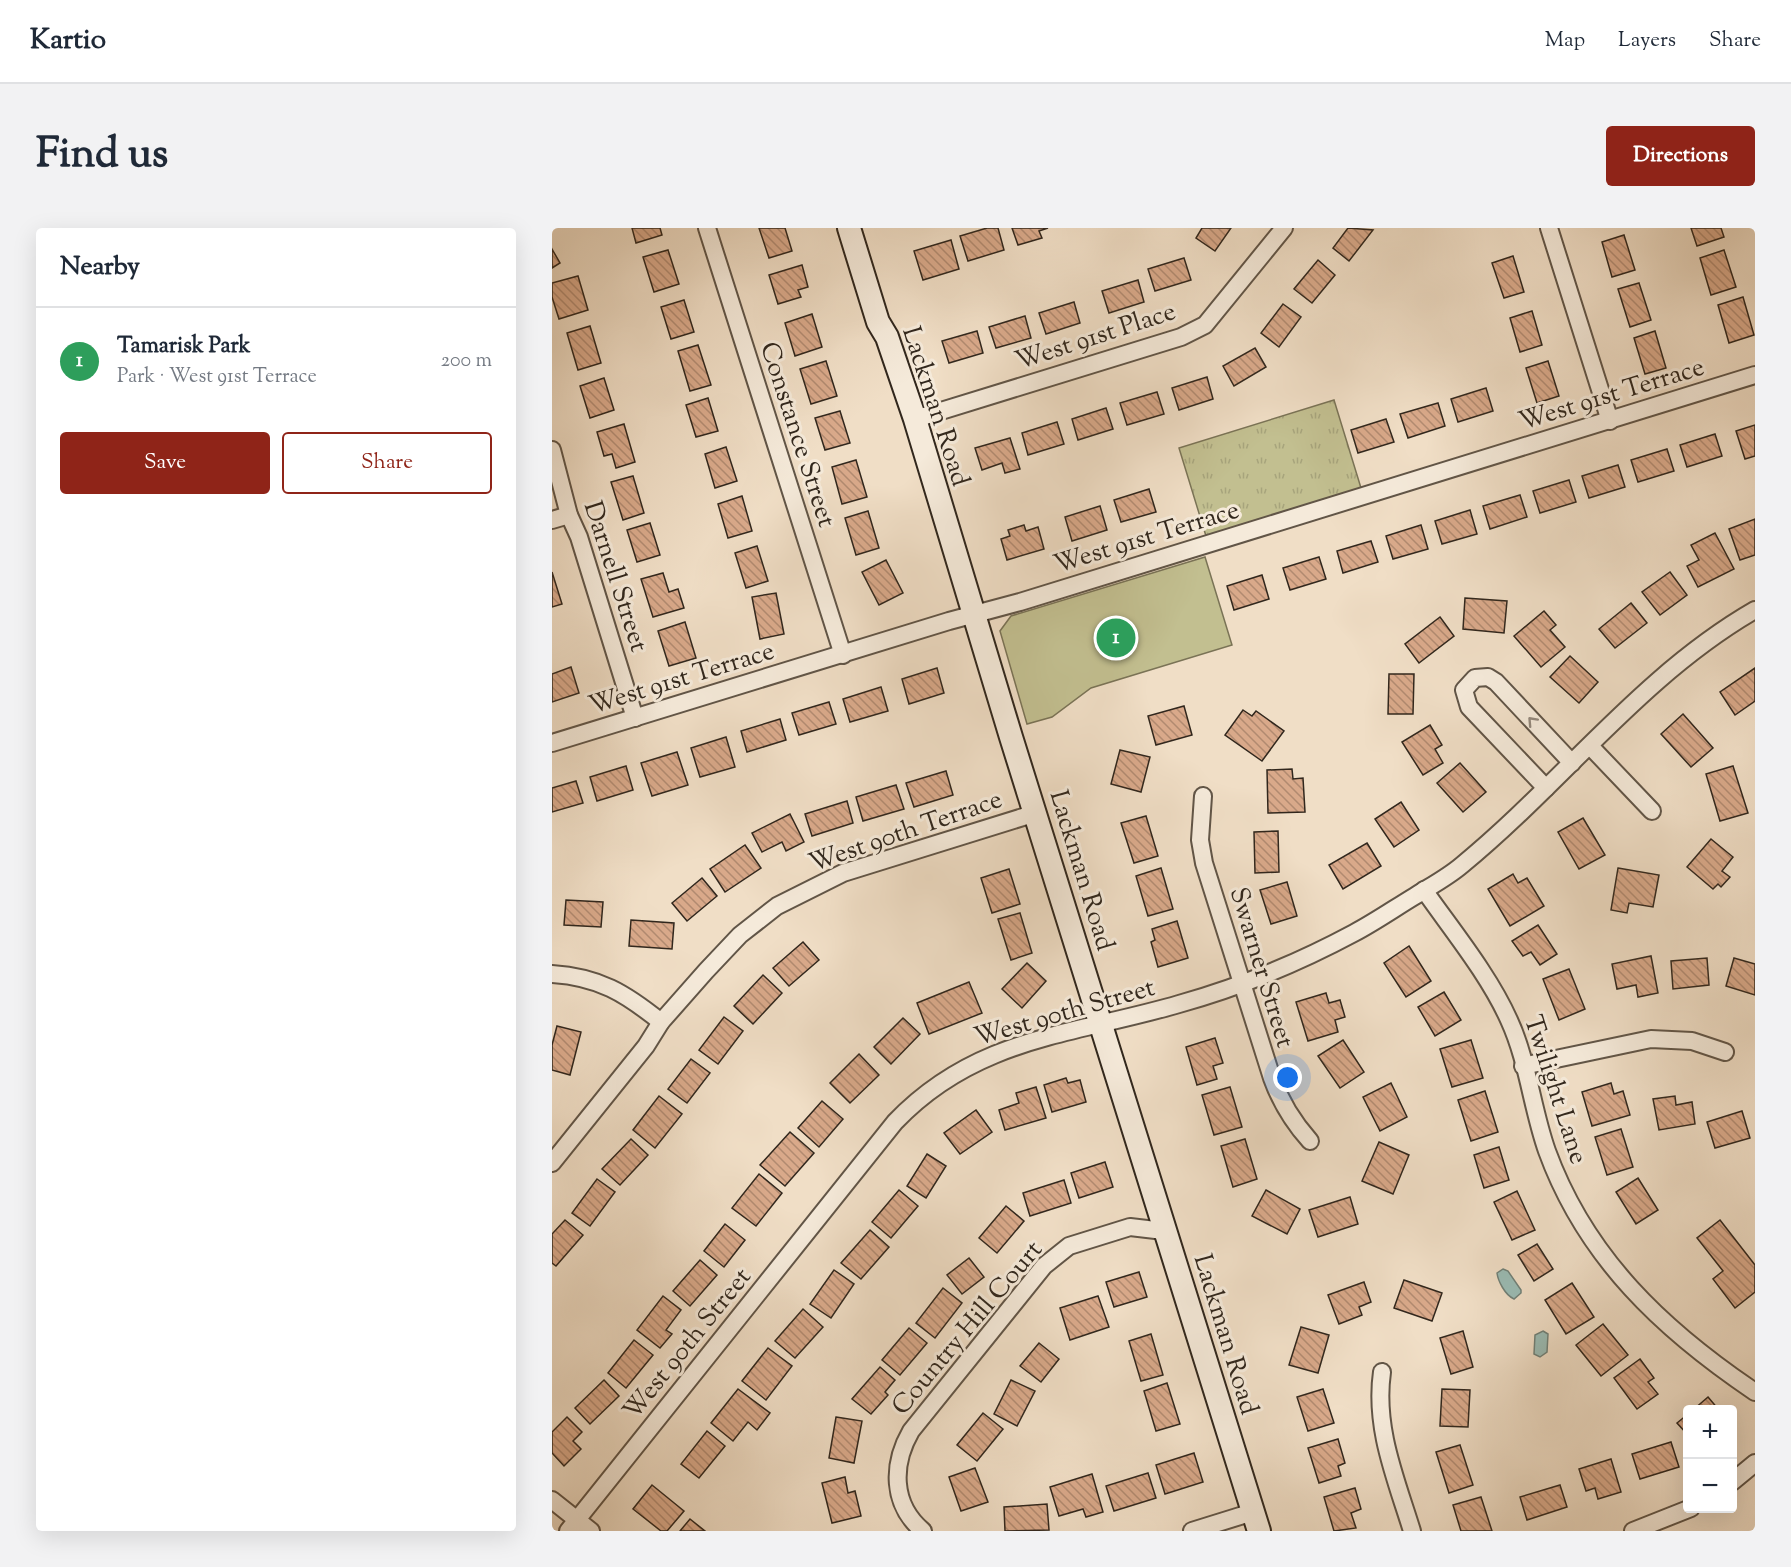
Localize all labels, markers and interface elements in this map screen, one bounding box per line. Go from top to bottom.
text: Kartio [30,21,106,61]
text: Map [1545,26,1585,56]
text: Layers [1618,26,1676,56]
text: Share [1709,26,1761,56]
text: Find us [36,126,168,186]
button: Directions [1606,126,1755,186]
text: Nearby [60,249,140,286]
street label: West 91st Place [1011,294,1181,381]
street label: Lackman Road [891,322,978,492]
text: Tamarisk Park [117,331,251,363]
street label: Constance Street [749,337,844,532]
text: 1 [76,347,83,376]
text: 200 m [441,347,492,376]
street label: West 91st Terrace [1514,350,1709,441]
text: Park · West 91st Terrace [117,363,317,392]
button: Save [60,432,270,494]
button: Share [282,432,492,494]
street label: West 91st Terrace [1049,493,1244,584]
street label: Darnell Street [573,497,656,657]
pin: 1 [1096,616,1136,660]
street label: West 91st Terrace [584,634,779,725]
one-way arrow [1528,717,1539,727]
street label: West 90th Terrace [804,782,1007,883]
street label: Lackman Road [1039,786,1123,956]
street label: Swarner Street [1219,883,1303,1053]
street label: West 90th Street [970,970,1159,1057]
street label: Twilight Lane [1513,1011,1596,1169]
your location [1273,1063,1302,1092]
street label: Country Hill Court [884,1233,1052,1424]
street label: Lackman Road [1183,1250,1267,1420]
street label: West 90th Street [615,1261,761,1429]
map controls [1683,1405,1737,1513]
button: + [1683,1405,1737,1459]
button: − [1683,1459,1737,1513]

